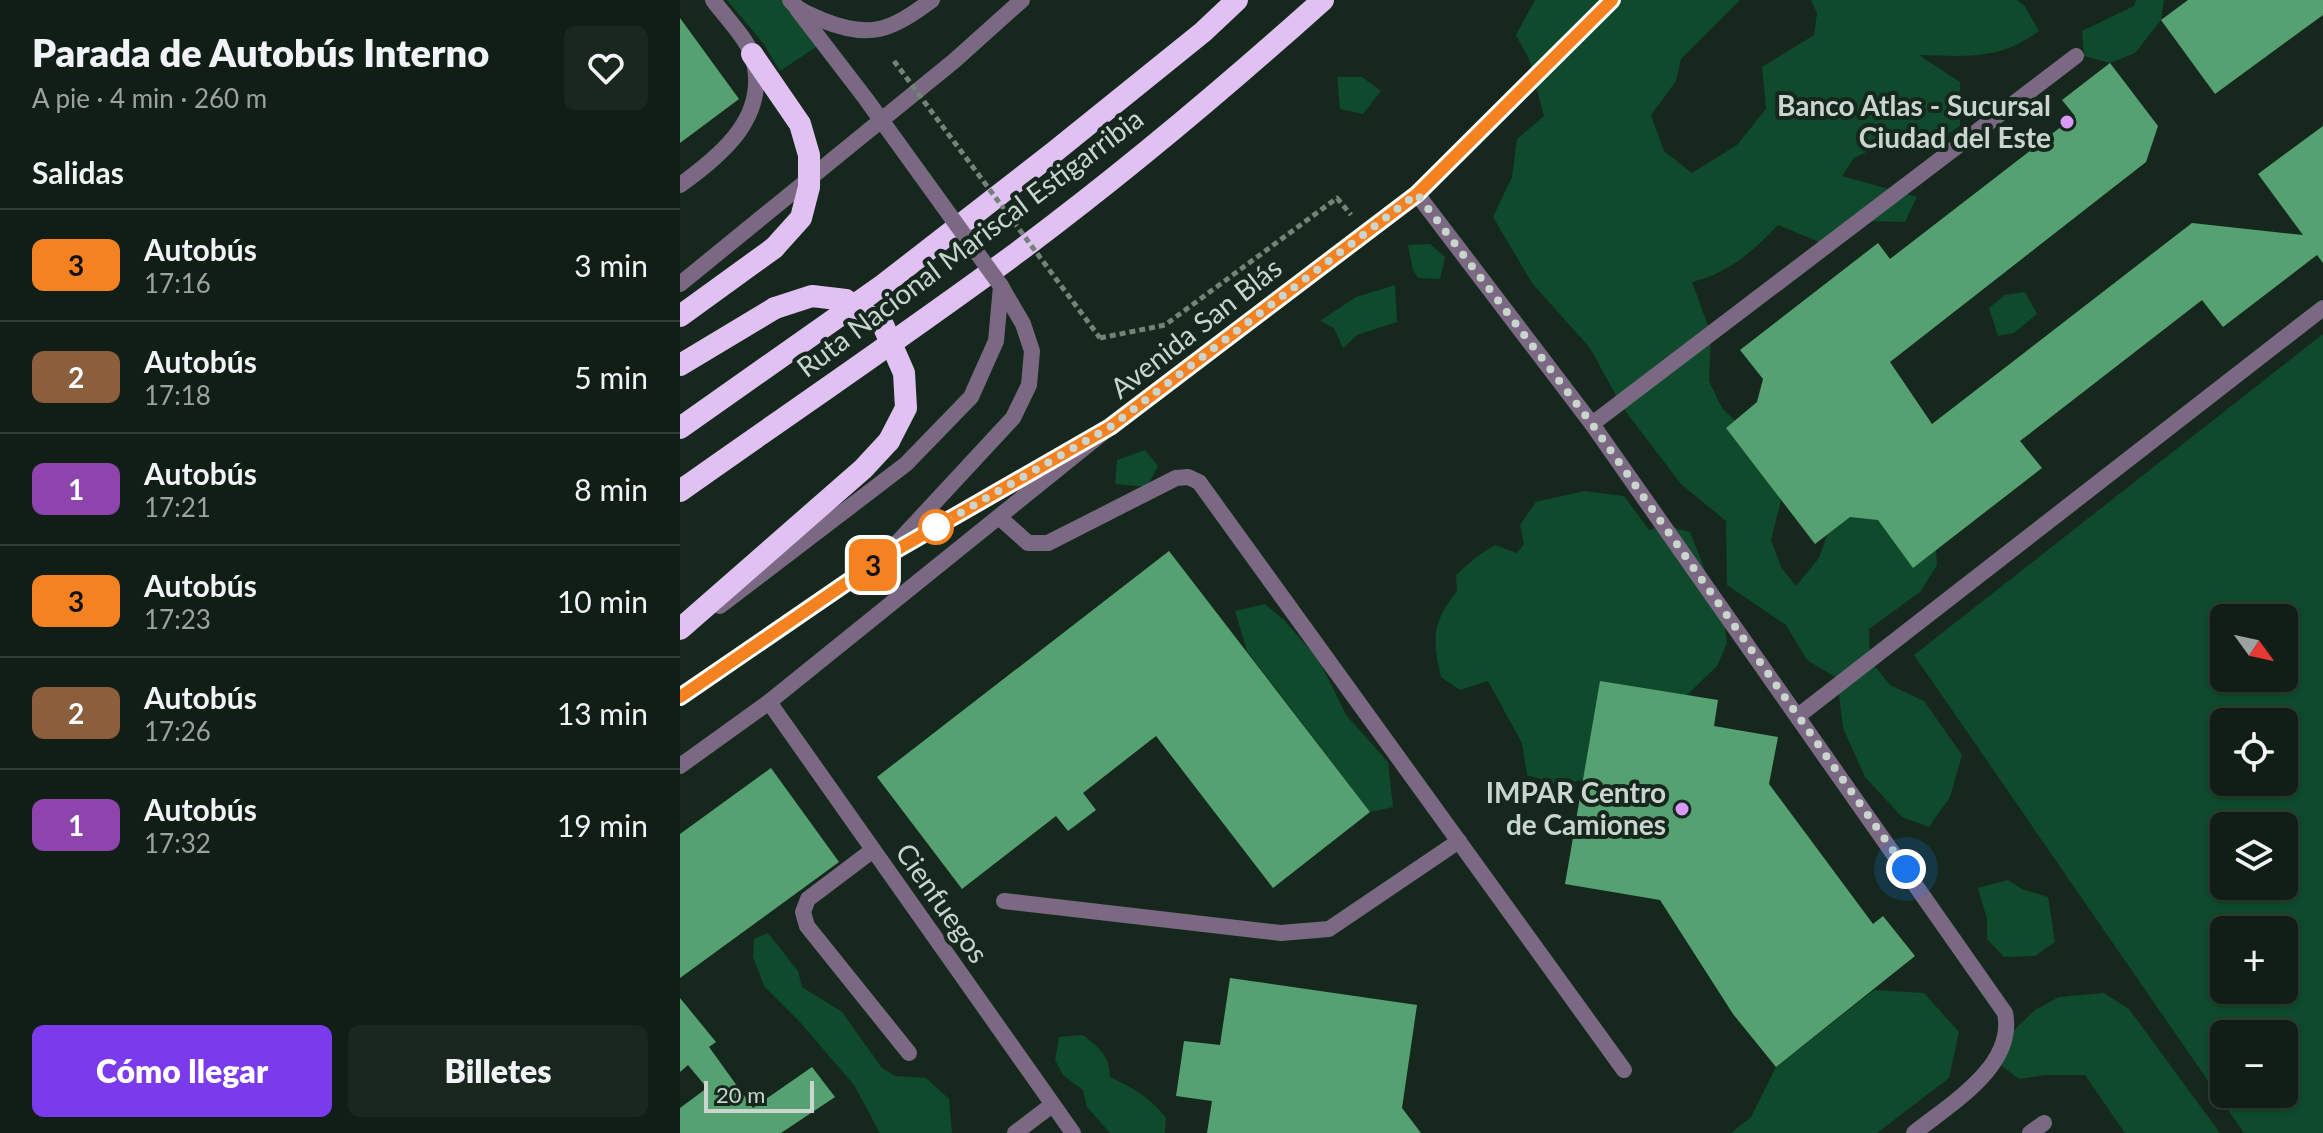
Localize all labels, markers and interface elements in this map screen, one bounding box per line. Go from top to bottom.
button: heart [564,26,648,110]
text: Parada de Autobús Interno [32,29,489,75]
text: A pie · 4 min · 260 m [32,82,267,114]
place label: Banco Atlas - Sucursal Ciudad del Este [1777,88,2051,154]
street label: Ruta Nacional Mariscal Estigarribia [790,101,1149,384]
marker: Banco Atlas - Sucursal Ciudad del Este [2058,113,2076,131]
text: Salidas [32,154,124,190]
text: Autobús [144,231,257,267]
text: 3 min [574,247,648,283]
text: 3 [68,248,84,282]
street label: Avenida San Blás [1103,250,1288,405]
text: 17:16 [144,267,211,299]
text: Autobús [144,343,257,379]
text: 5 min [574,359,648,395]
text: 2 [68,360,84,394]
text: 17:18 [144,379,211,411]
text: Autobús [144,455,257,491]
text: 8 min [574,471,648,507]
text: 1 [68,472,84,506]
text: 17:21 [144,491,211,523]
unlabelled marker [919,510,953,544]
line badge: 3 [847,539,899,591]
text: 3 [865,548,881,582]
text: Autobús [144,567,257,603]
text: 10 min [557,583,648,619]
text: 3 [68,584,84,618]
text: 17:23 [144,603,211,635]
north arrow [2210,604,2298,692]
map controls [2210,604,2298,1108]
text: Autobús [144,679,257,715]
text: 13 min [557,695,648,731]
text: 2 [68,696,84,730]
button: locate [2210,708,2298,796]
text: 17:26 [144,715,211,747]
place label: IMPAR Centro de Camiones [1486,775,1666,841]
text: Autobús [144,791,257,827]
marker: IMPAR Centro de Camiones [1673,800,1691,818]
text: 19 min [557,807,648,843]
text: 1 [68,808,84,842]
button: layers [2210,812,2298,900]
text: 17:32 [144,827,211,859]
street label: Cienfuegos [889,836,996,969]
your location [1886,849,1926,889]
button: + [2210,916,2298,1004]
button: − [2210,1020,2298,1108]
button: Cómo llegar [32,1025,332,1117]
button: Billetes [348,1025,648,1117]
scale bar [704,1077,814,1113]
text: 20 m [716,1081,765,1108]

